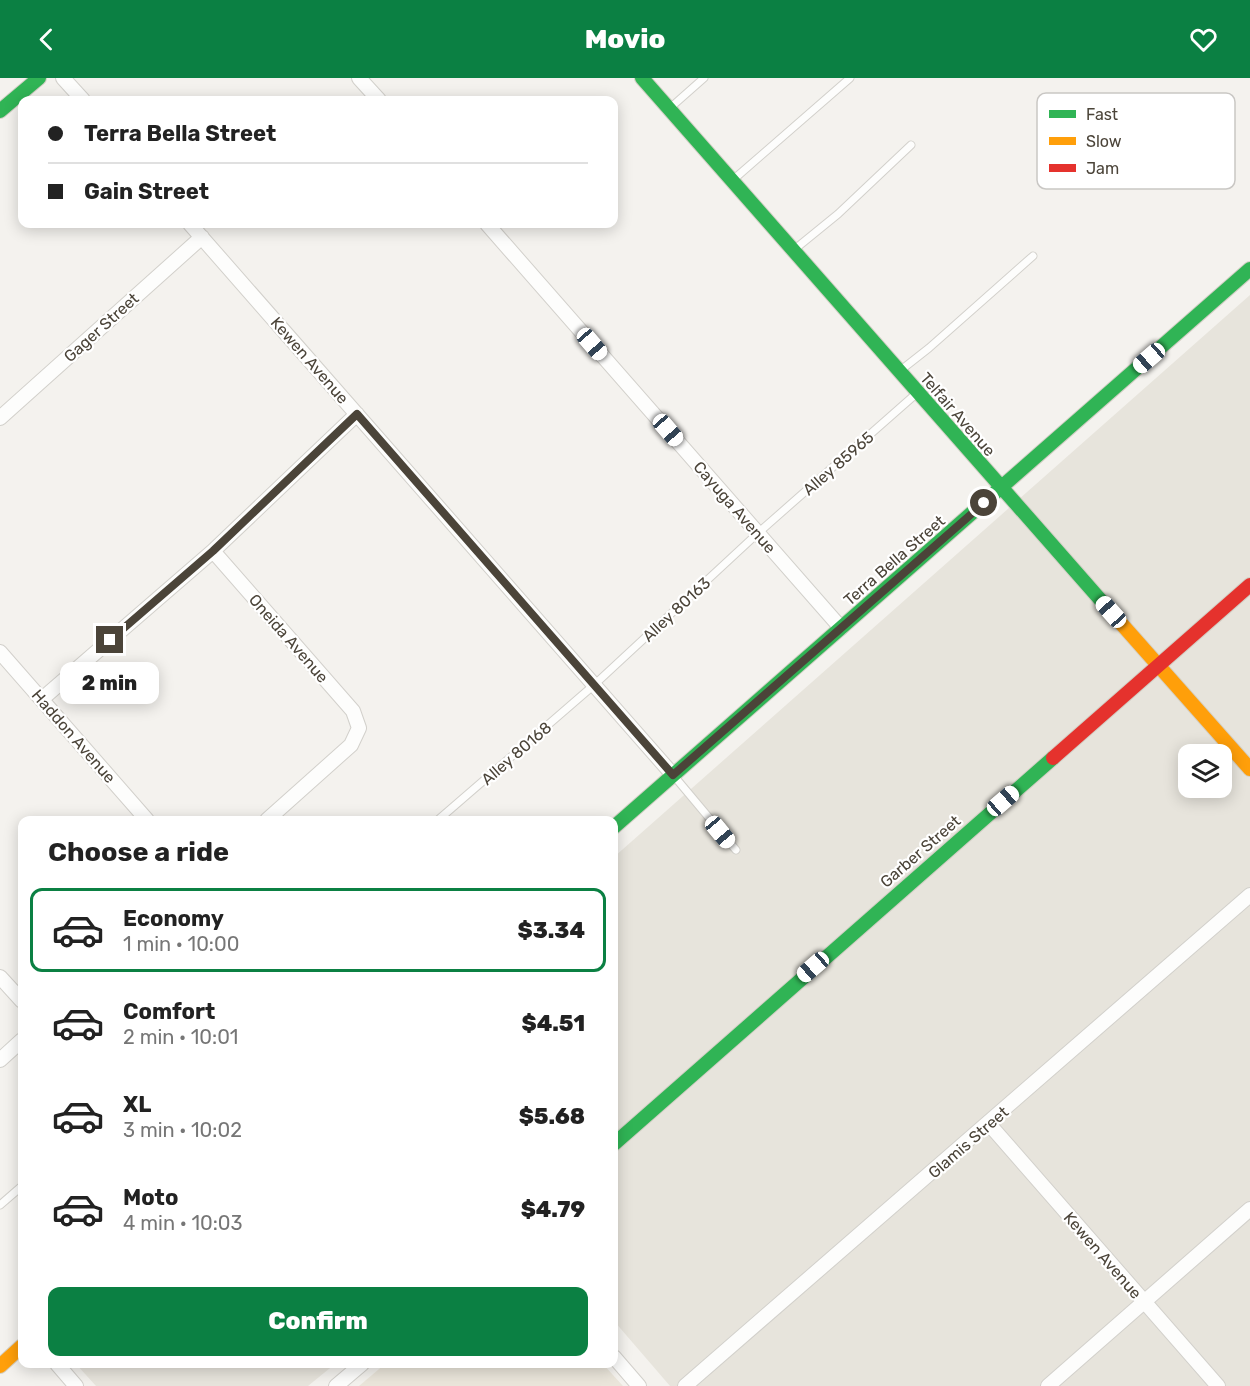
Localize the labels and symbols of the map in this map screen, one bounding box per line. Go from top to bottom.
legend [1037,93,1235,189]
text: Fast [1086,105,1118,124]
text: Slow [1086,132,1122,151]
text: Jam [1086,159,1119,178]
street label: Gager Street [60,289,143,366]
street label: Kewen Avenue [267,313,352,408]
car [573,325,611,363]
car [1130,339,1168,377]
street label: Telfair Avenue [916,369,999,460]
car [649,411,687,449]
street label: Alley 85965 [799,427,878,499]
street label: Cayuga Avenue [689,457,780,557]
route start [970,489,997,516]
street label: Terra Bella Street [840,511,949,610]
street label: Alley 80163 [638,573,714,646]
street label: Oneida Avenue [245,590,332,687]
car [1092,593,1130,631]
route end [96,626,123,653]
callout: 2 min [60,661,160,703]
street label: Haddon Avenue [28,686,119,787]
street label: Alley 80168 [477,718,555,789]
car [984,782,1022,820]
street label: Garber Street [876,811,964,891]
car [702,812,738,852]
car [794,948,832,986]
street label: Glamis Street [924,1102,1012,1182]
street label: Kewen Avenue [1060,1208,1145,1303]

